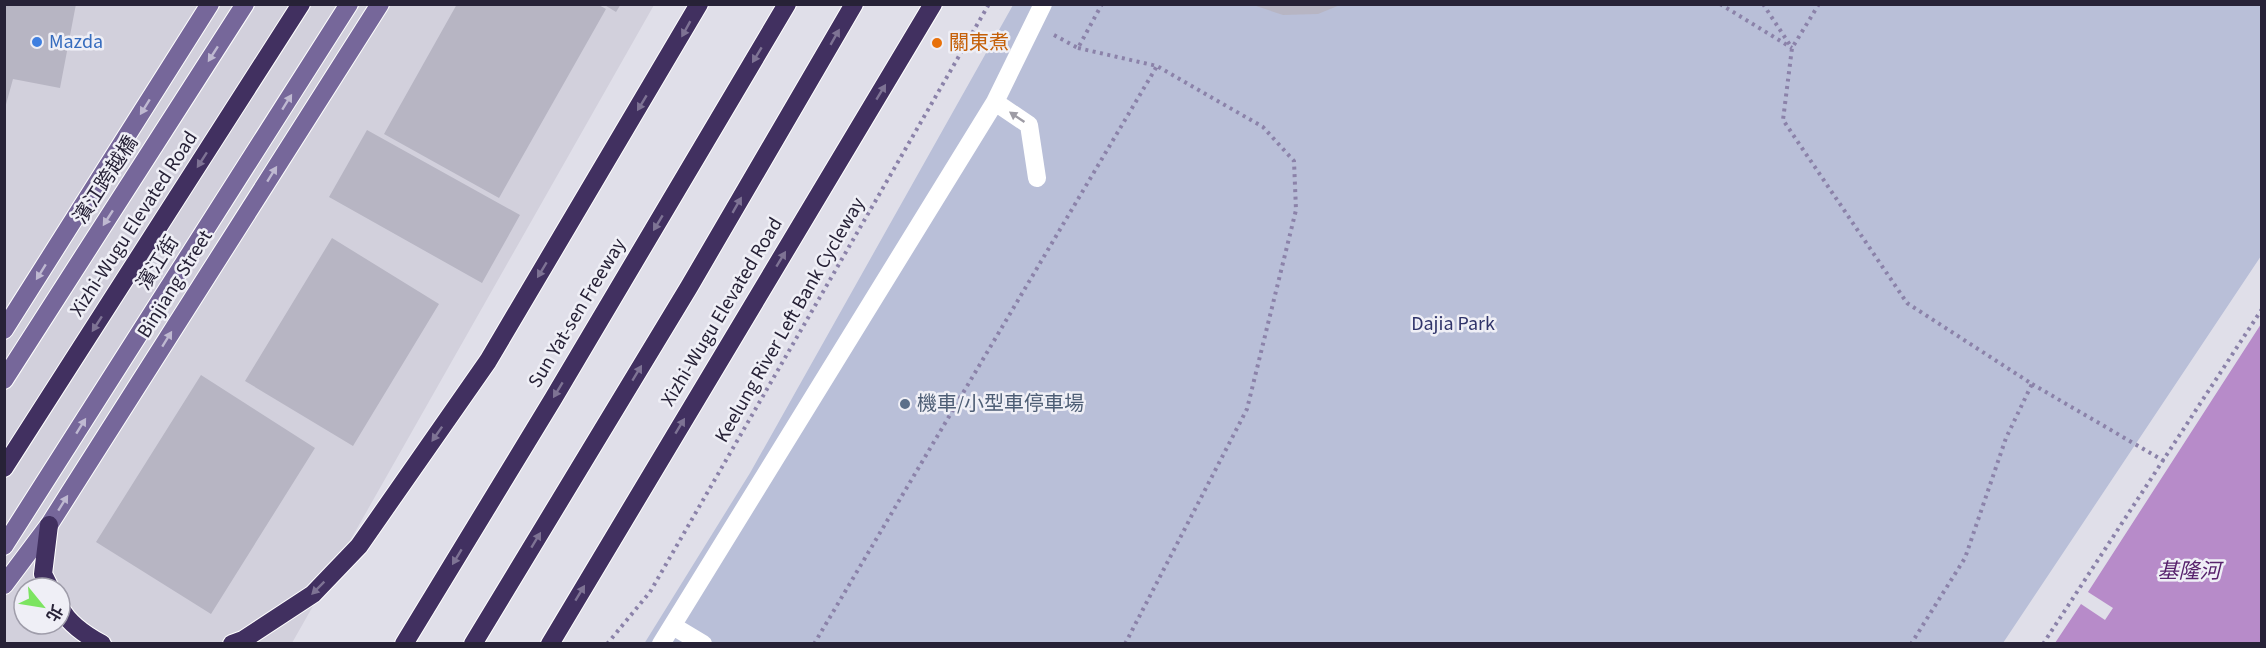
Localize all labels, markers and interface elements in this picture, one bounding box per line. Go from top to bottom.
one-way arrow [681,20,691,37]
place label: Mazda [49,28,103,56]
one-way arrow [830,28,840,45]
place label: 關東煮 [949,29,1009,57]
marker: Mazda [30,35,44,49]
marker: 關東煮 [930,36,944,50]
one-way arrow [208,46,219,62]
one-way arrow [752,47,762,64]
one-way arrow [876,83,886,100]
one-way arrow [281,94,292,110]
one-way arrow [637,95,647,112]
one-way arrow [140,99,151,115]
one-way arrow [1009,112,1025,123]
street label: Xizhi-Wugu Elevated Road [63,126,205,322]
street label: 濱江跨越橋 [67,130,145,230]
one-way arrow [196,152,207,168]
one-way arrow [266,166,277,182]
street label: Keelung River Left Bank Cycleway [708,192,872,448]
one-way arrow [731,197,742,213]
one-way arrow [103,210,114,226]
street label: Xizhi-Wugu Elevated Road [654,212,790,412]
one-way arrow [653,214,663,231]
street label: Binjiang Street [131,224,220,343]
street label: 濱江街 [130,230,186,296]
street label: Sun Yat-sen Freeway [521,232,633,393]
one-way arrow [775,251,786,267]
one-way arrow [537,262,548,278]
one-way arrow [36,264,47,280]
park label: Dajia Park [1411,310,1495,338]
one-way arrow [91,316,102,332]
one-way arrow [162,331,173,347]
one-way arrow [631,365,642,381]
one-way arrow [553,382,563,399]
place label: 機車/小型車停車場 [917,390,1084,418]
marker: 機車/小型車停車場 [898,397,912,411]
one-way arrow [75,418,86,434]
one-way arrow [675,418,686,434]
one-way arrow [431,426,443,442]
one-way arrow [57,495,68,511]
one-way arrow [530,532,541,548]
one-way arrow [452,549,462,566]
water label: 基隆河 [2158,556,2224,586]
north arrow [12,576,72,636]
one-way arrow [312,581,326,595]
one-way arrow [574,585,585,601]
text: 北 [41,601,68,625]

